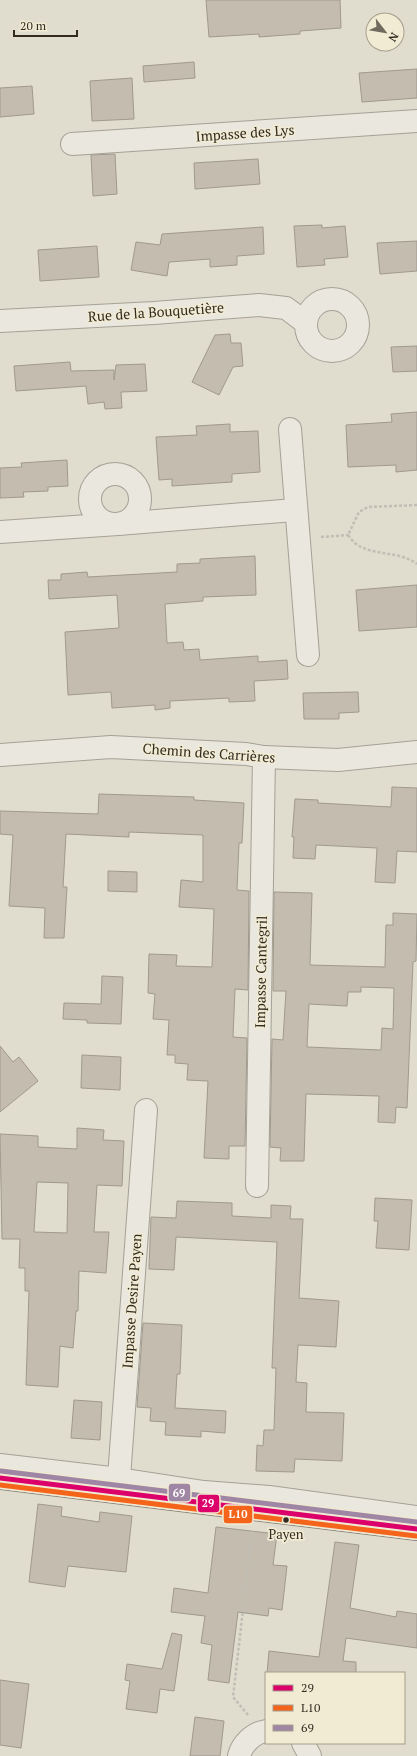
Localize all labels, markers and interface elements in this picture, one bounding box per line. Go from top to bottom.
scale bar [14,12,77,38]
north arrow [365,12,405,52]
text: 20 m [20,18,47,33]
text: N [385,30,402,45]
street label: Impasse des Lys [195,120,295,145]
street label: Rue de la Bouquetière [87,297,225,326]
street label: Chemin des Carrières [142,738,276,767]
street label: Impasse Cantegril [250,916,271,1028]
street label: Impasse Desire Payen [117,1232,146,1369]
line badge: 69 [168,1483,191,1502]
text: 69 [173,1486,185,1500]
line badge: 29 [197,1494,220,1513]
text: 29 [202,1496,214,1510]
line badge: L10 [223,1505,253,1524]
text: L10 [229,1507,247,1521]
marker: Payen [281,1515,291,1525]
place label: Payen [269,1525,304,1543]
legend [265,1672,405,1744]
text: 29 [301,1680,314,1695]
text: L10 [301,1700,320,1715]
text: 69 [301,1720,314,1735]

